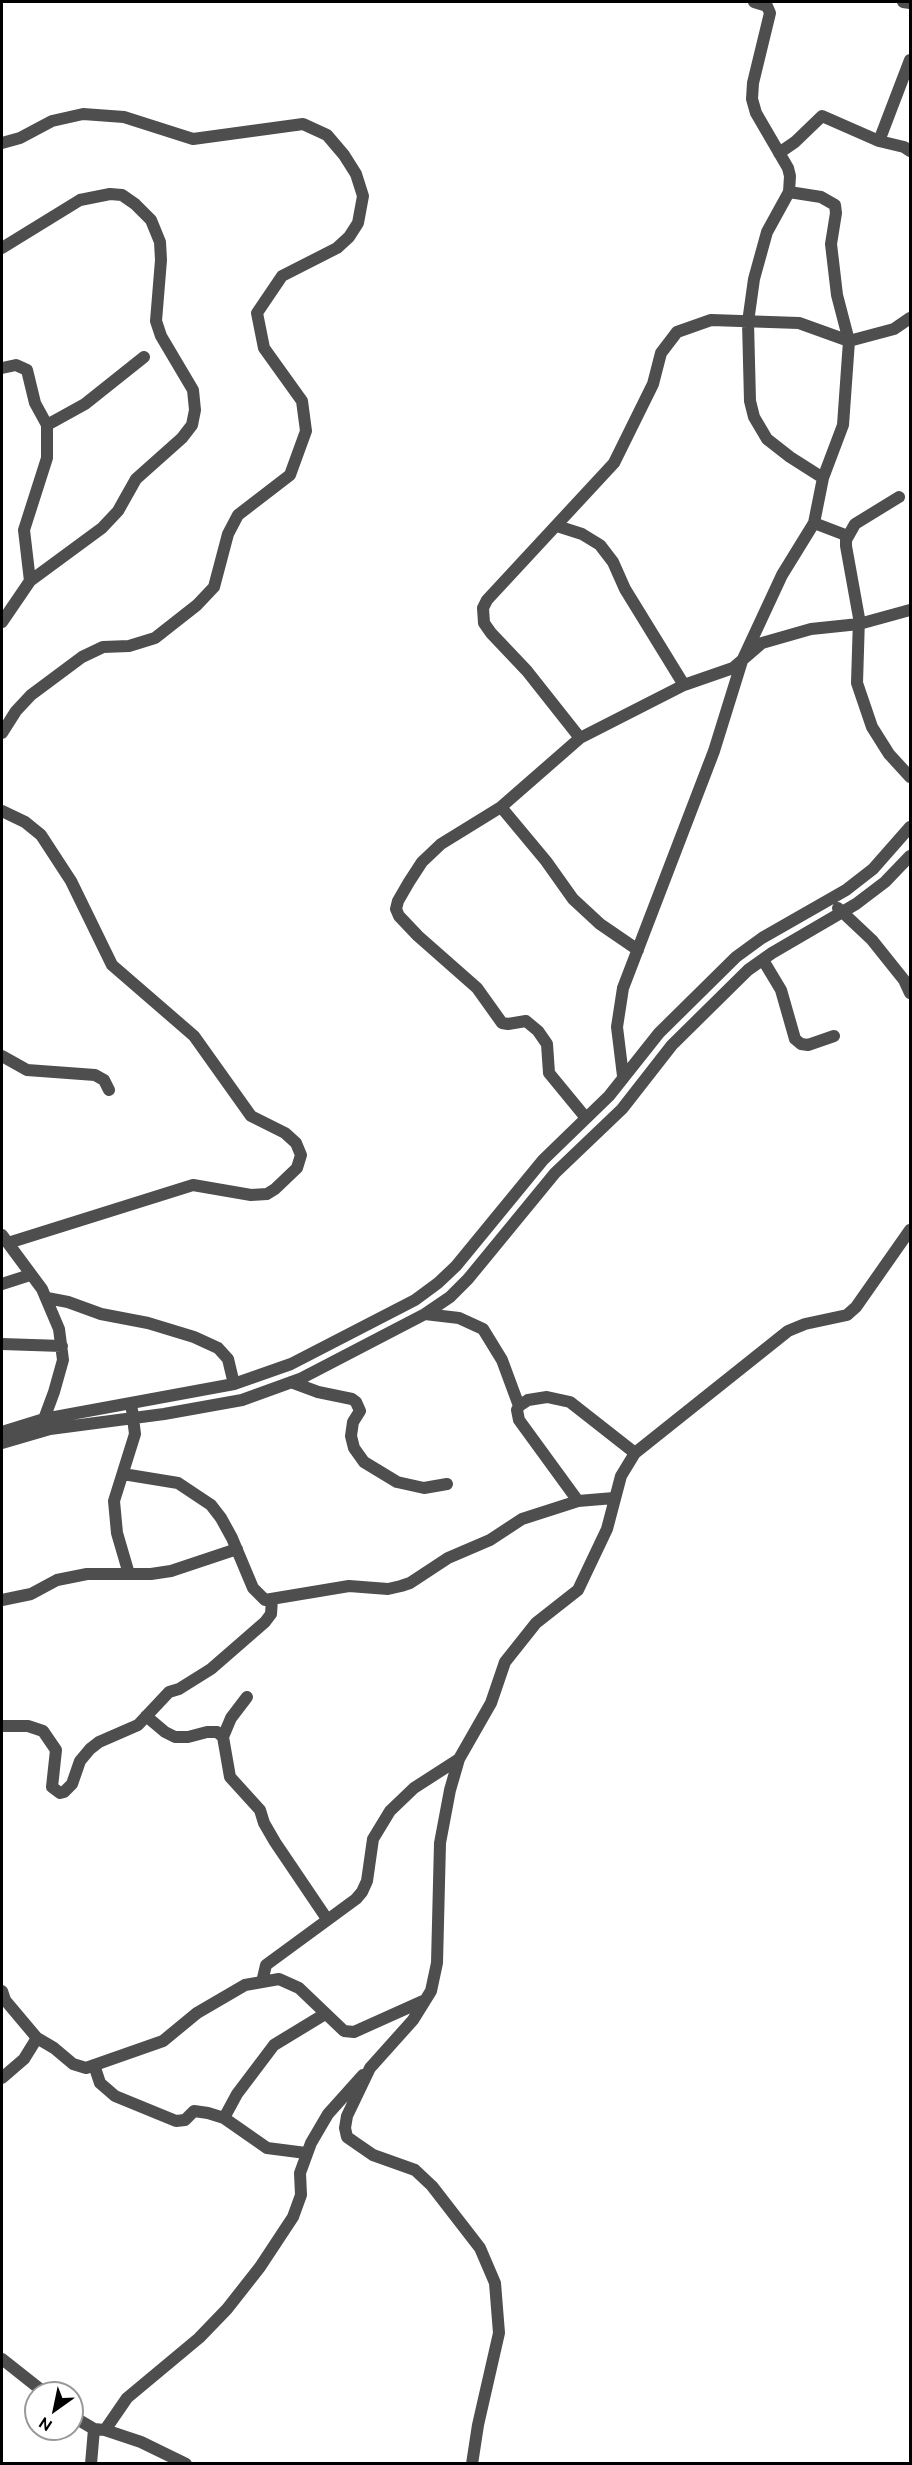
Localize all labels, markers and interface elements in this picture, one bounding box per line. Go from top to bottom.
north arrow [24,2381,84,2441]
text: N [35,2414,55,2435]

